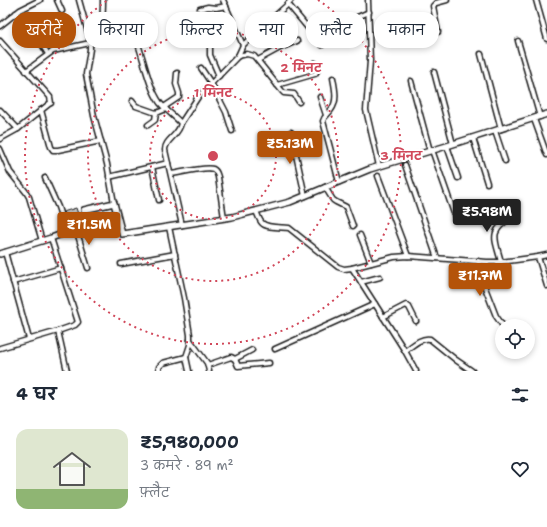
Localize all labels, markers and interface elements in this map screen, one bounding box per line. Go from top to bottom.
chip: खरीदें [12,12,76,48]
chip: किराया [84,12,158,48]
chip: फ़िल्टर [166,12,237,48]
chip: नया [245,12,298,48]
chip: फ़्लैट [306,12,366,48]
chip: मकान [374,12,439,48]
text: 2 मिनट [280,59,323,76]
text: 1 मिनट [194,84,233,101]
pin: ₹5.13M [257,131,323,165]
text: ₹5.13M [266,135,314,152]
text: 3 मिनट [380,147,423,164]
centre of rings [206,149,220,163]
pin: ₹5.98M [454,199,520,233]
text: ₹5.98M [462,203,512,220]
pin: ₹11.5M [56,212,122,246]
text: ₹11.5M [66,216,112,233]
pin: ₹11.7M [447,263,513,297]
text: ₹11.7M [458,267,502,284]
map controls [495,319,535,359]
button: locate [495,319,535,359]
text: 4 घर [16,383,56,405]
icon: filters [509,384,531,406]
text: ₹5,980,000 [140,431,239,453]
icon: home [48,445,96,493]
text: 3 कमरे · 89 m² [140,457,234,474]
icon: heart [509,458,531,480]
text: फ़्लैट [140,484,170,501]

